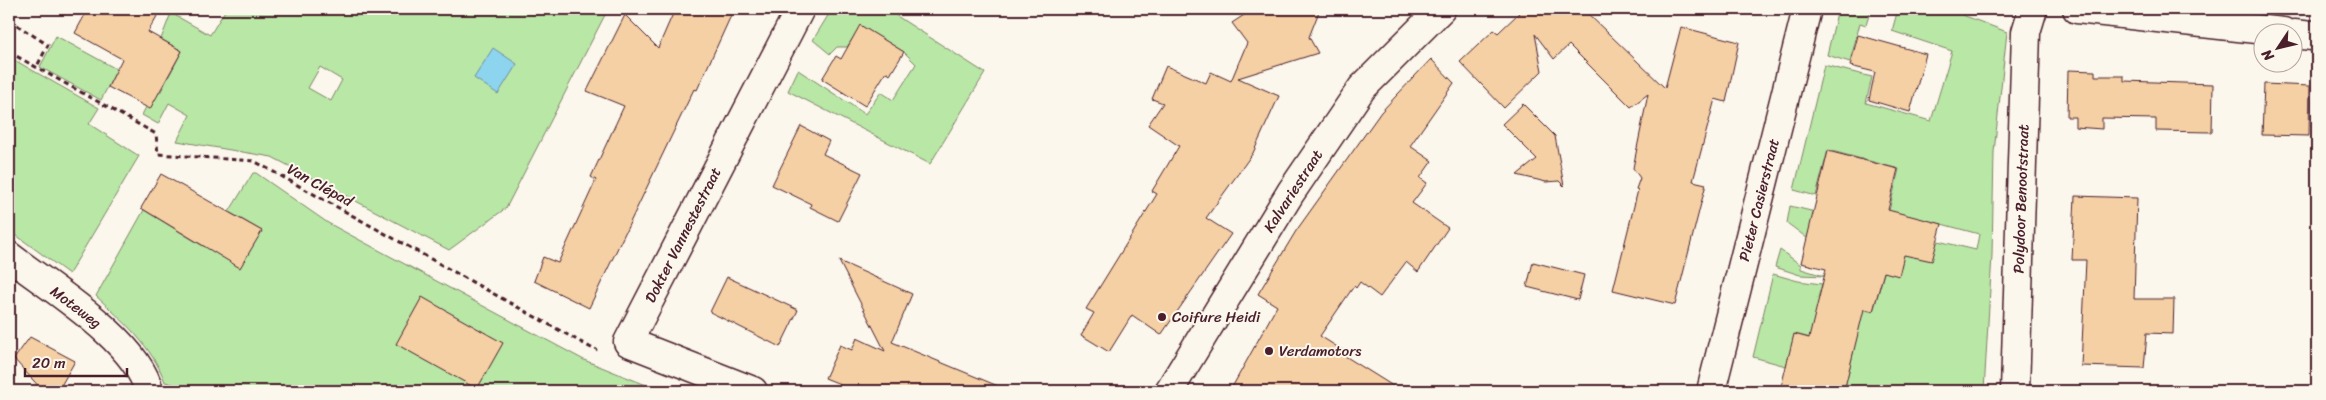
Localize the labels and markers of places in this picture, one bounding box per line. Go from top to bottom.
place label: Coifure Heidi [1172,304,1261,330]
marker: Coifure Heidi [1156,311,1168,323]
place label: Verdamotors [1279,338,1362,364]
marker: Verdamotors [1263,345,1275,357]

